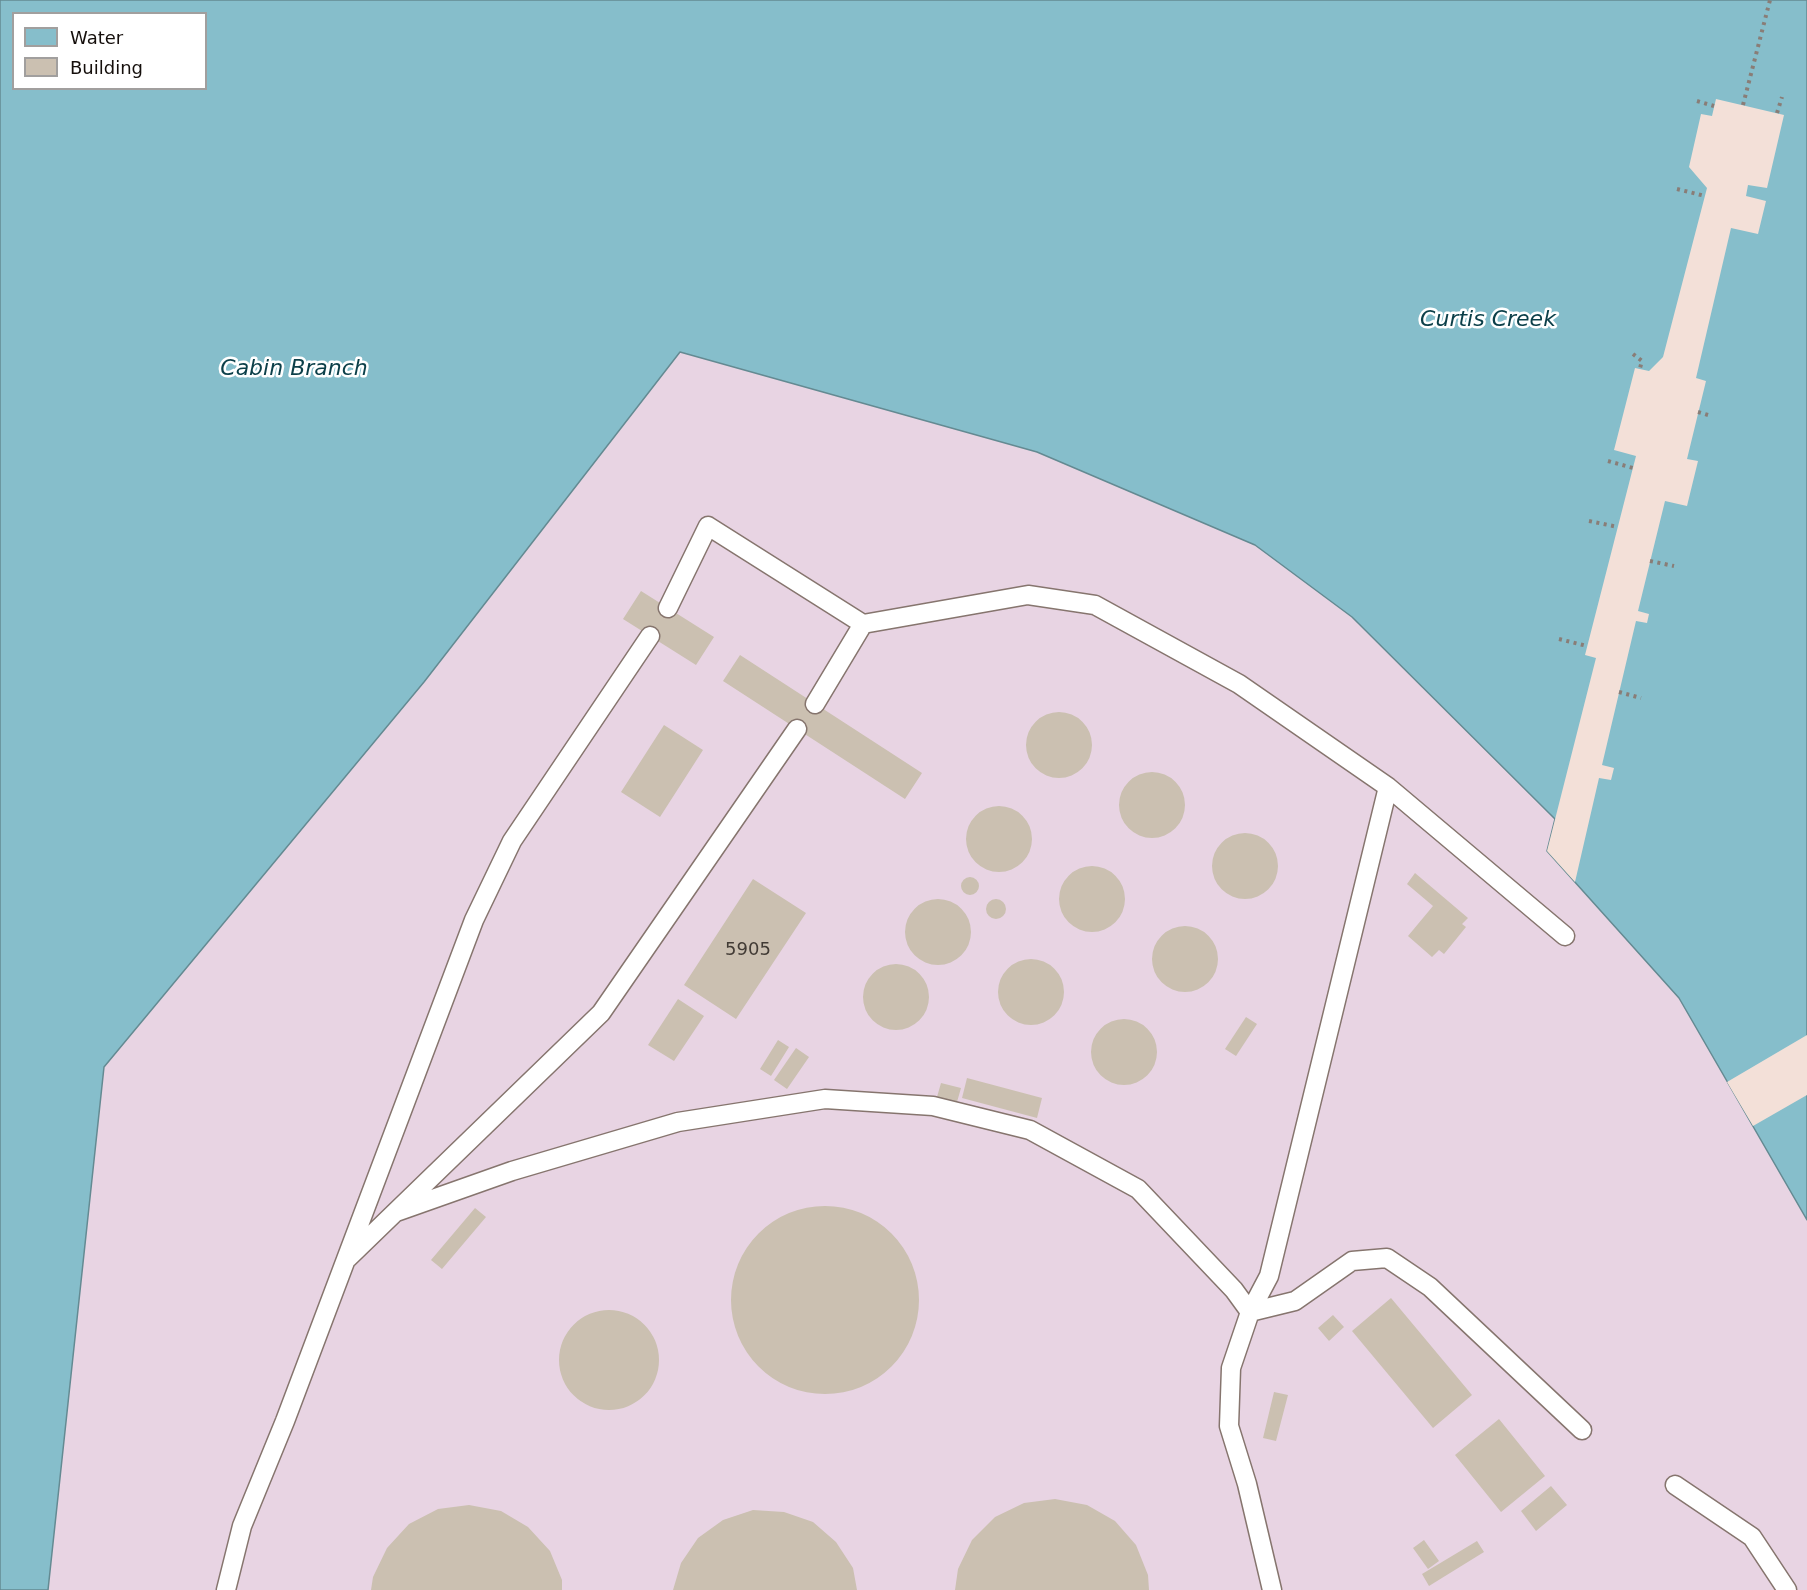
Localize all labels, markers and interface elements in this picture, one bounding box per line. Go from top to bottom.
legend [12,12,207,90]
text: Water [70,27,123,48]
text: Building [70,57,143,78]
water label: Curtis Creek [1420,307,1556,333]
water label: Cabin Branch [220,356,368,382]
house number: 5905 [725,939,771,961]

